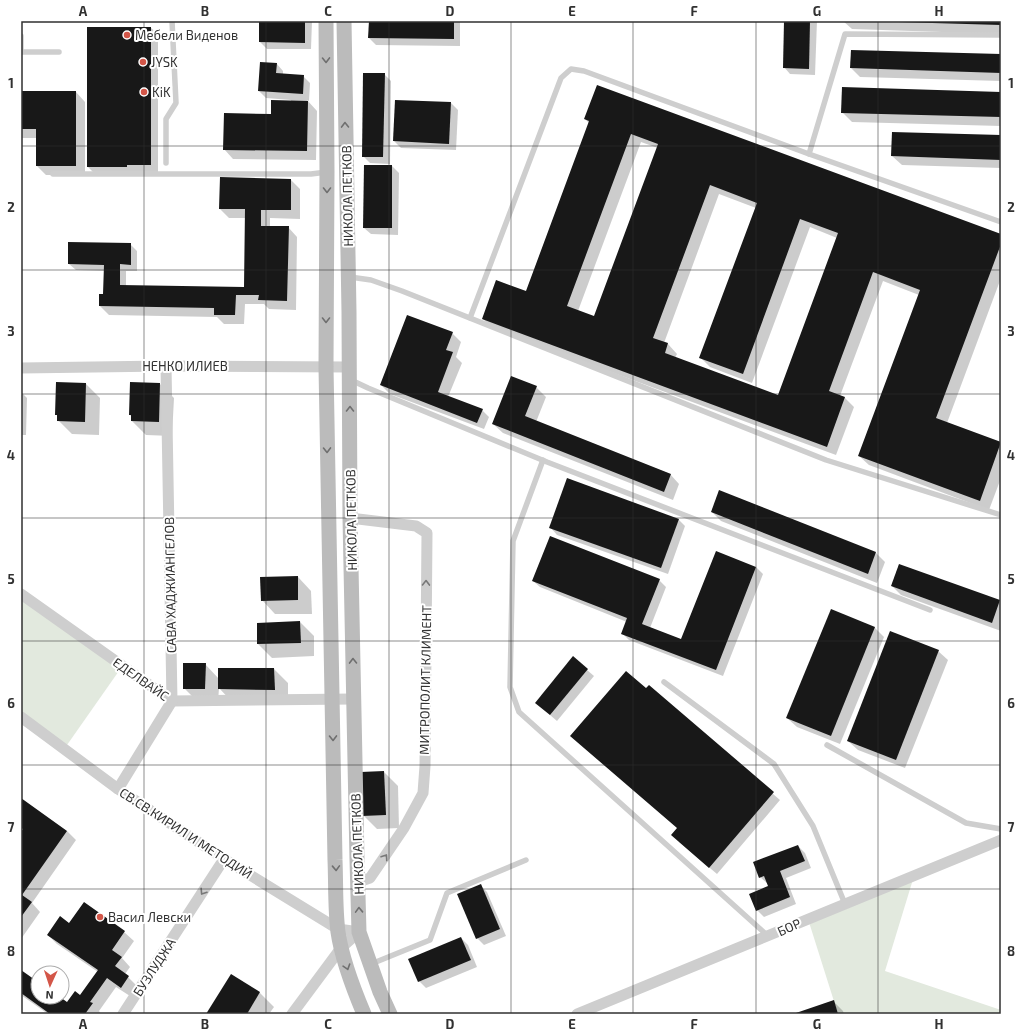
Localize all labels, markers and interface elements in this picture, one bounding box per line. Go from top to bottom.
text: A [79,3,88,19]
text: B [201,3,209,19]
text: C [324,3,332,19]
text: D [446,3,455,19]
text: E [568,3,576,19]
text: F [690,3,698,19]
text: G [813,3,821,19]
text: H [935,3,944,19]
place label: Мебели Виденов [135,27,238,43]
marker: Мебели Виденов [122,30,132,40]
place label: JYSK [151,54,178,70]
marker: JYSK [138,57,148,67]
one-way arrow [322,57,330,63]
text: 1 [8,75,14,91]
text: 1 [1008,75,1014,91]
place label: KiK [152,84,171,100]
marker: KiK [139,87,149,97]
one-way arrow [341,122,349,128]
street label: НИКОЛА ПЕТКОВ [338,145,356,247]
one-way arrow [323,187,331,193]
text: 2 [7,199,15,215]
text: 2 [1007,199,1015,215]
one-way arrow [322,317,330,323]
text: 3 [7,323,15,339]
text: 3 [1007,323,1015,339]
street label: НЕНКО ИЛИЕВ [142,358,228,374]
one-way arrow [346,406,354,412]
text: 4 [7,447,15,463]
one-way arrow [323,447,332,453]
text: 4 [1007,447,1015,463]
street label: НИКОЛА ПЕТКОВ [342,469,360,571]
street label: САВА ХАДЖИАНГЕЛОВ [161,517,179,653]
text: 5 [7,571,15,587]
text: 5 [1007,571,1015,587]
one-way arrow [422,580,431,586]
street label: МИТРОПОЛИТ КЛИМЕНТ [416,605,434,755]
street label: ЕДЕЛВАЙС [110,654,172,704]
one-way arrow [349,658,357,664]
text: 6 [7,695,15,711]
text: 6 [1007,695,1015,711]
one-way arrow [329,735,337,741]
street label: СВ.СВ.КИРИЛ И МЕТОДИЙ [117,784,255,882]
street label: НИКОЛА ПЕТКОВ [347,793,367,895]
text: 7 [8,819,15,835]
text: 7 [1008,819,1015,835]
one-way arrow [380,854,387,861]
one-way arrow [331,865,340,871]
one-way arrow [200,888,208,895]
one-way arrow [354,907,363,913]
place label: Васил Левски [108,909,191,925]
marker: Васил Левски [95,912,105,922]
street label: БОР [775,915,804,939]
street label: БУЗЛУДЖА [129,935,179,999]
text: 8 [7,943,15,959]
text: 8 [1007,943,1015,959]
one-way arrow [342,963,351,970]
north arrow [30,965,70,1005]
text: N [45,989,54,1002]
text: A [79,1016,88,1032]
text: B [201,1016,209,1032]
text: C [324,1016,332,1032]
text: D [446,1016,455,1032]
text: E [568,1016,576,1032]
text: F [690,1016,698,1032]
text: G [813,1016,821,1032]
text: H [935,1016,944,1032]

